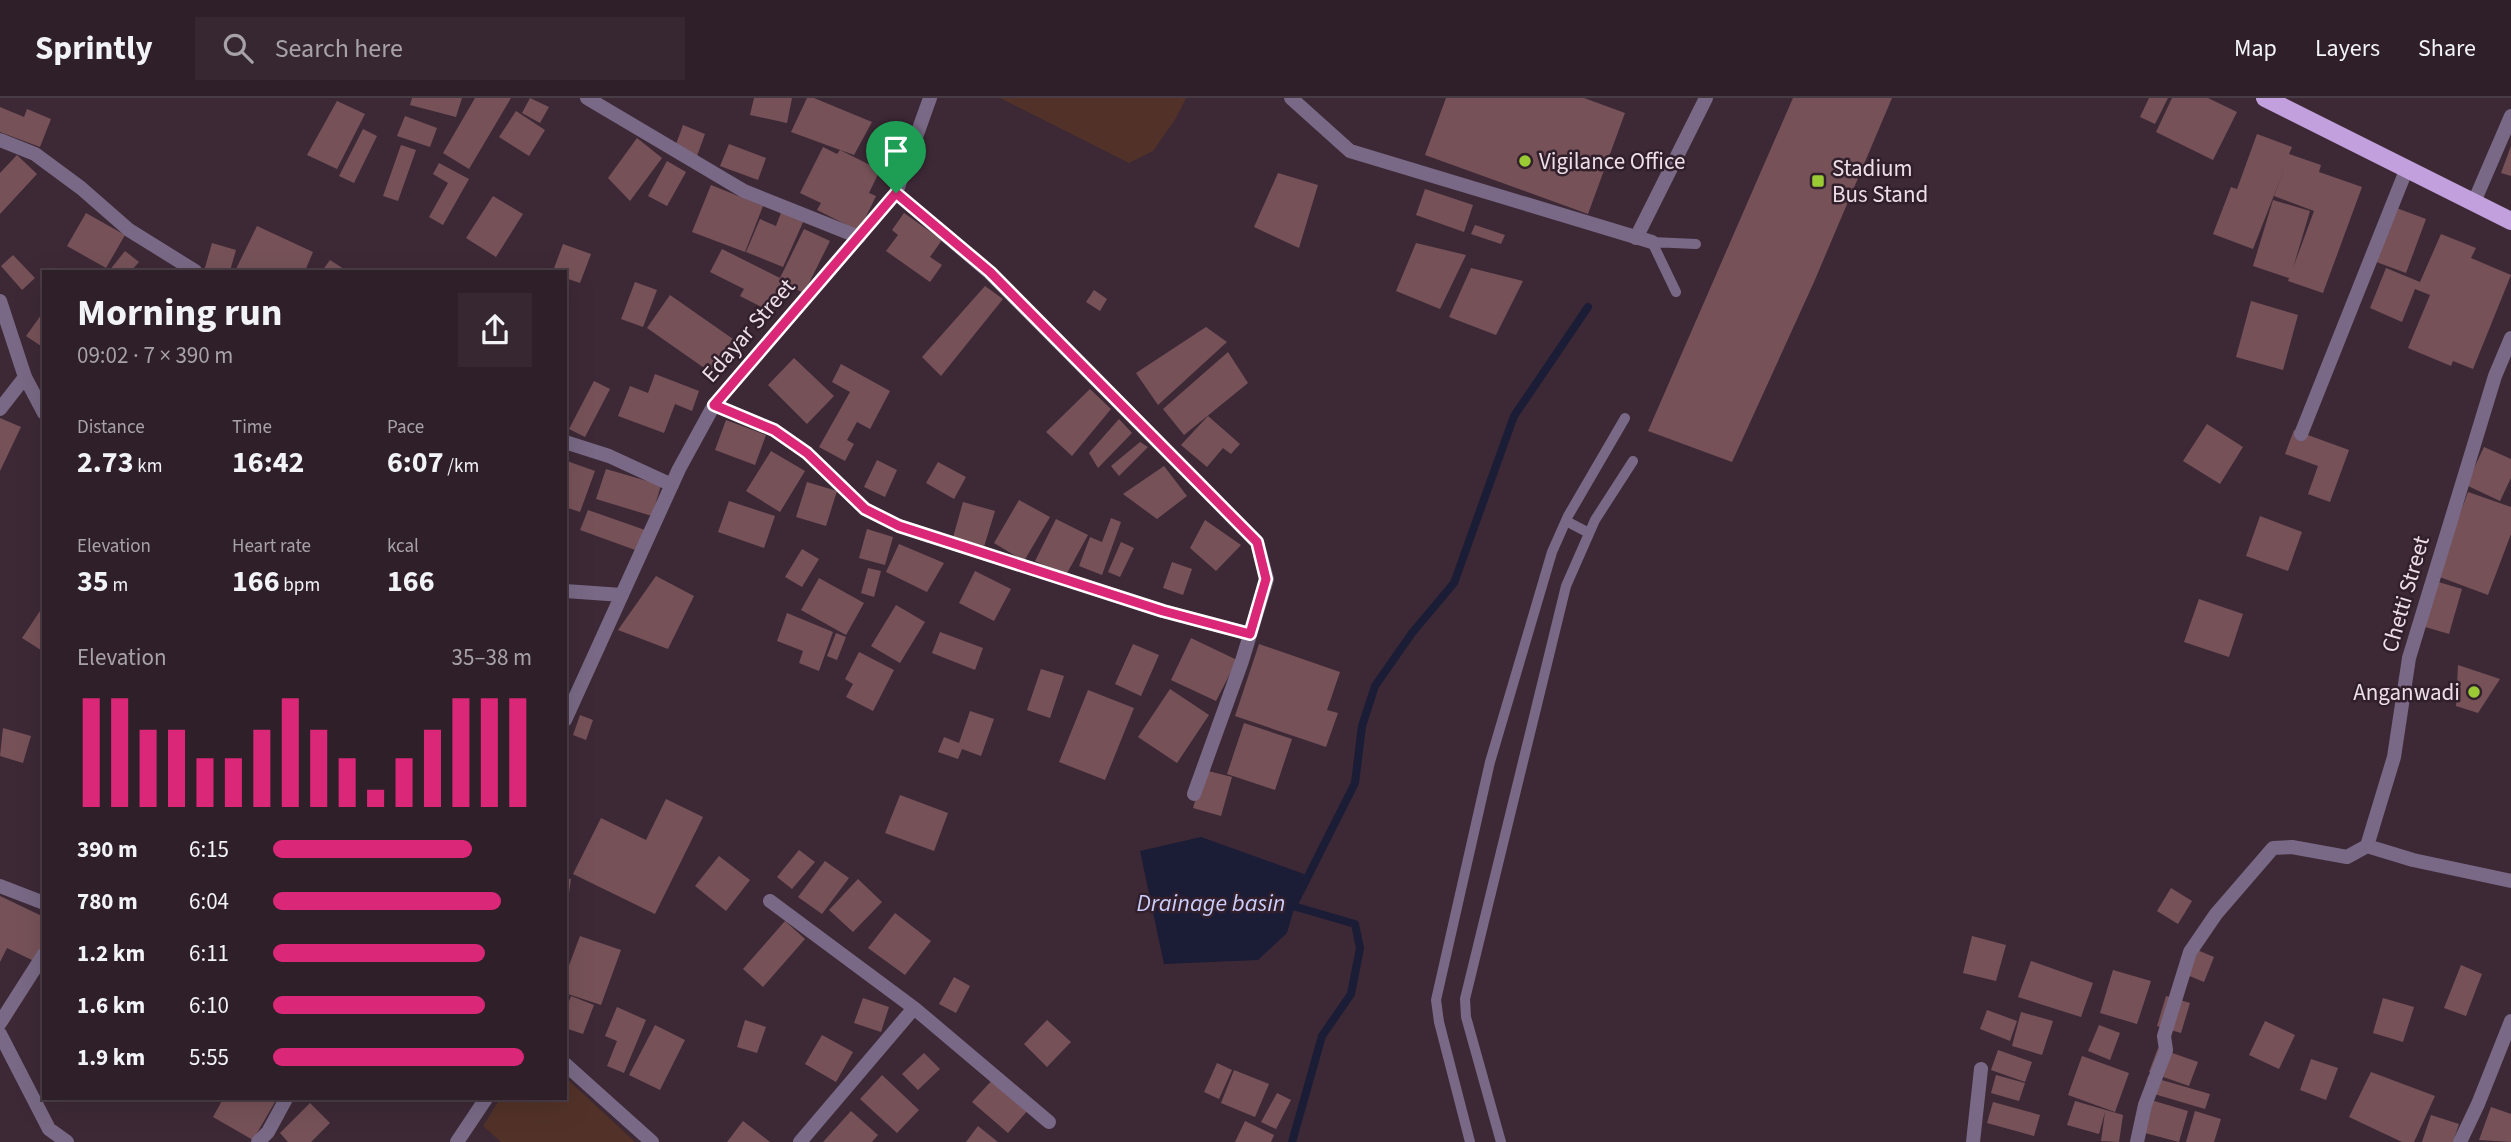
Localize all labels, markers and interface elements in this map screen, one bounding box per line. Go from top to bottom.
search box [195,17,685,80]
text: Sprintly [35,25,153,72]
icon: search [219,29,257,67]
text: Search here [275,30,403,67]
text: Map [2234,31,2277,66]
text: Layers [2315,31,2380,66]
text: Share [2418,31,2476,66]
pin [866,121,926,193]
icon: arrive [877,132,915,170]
place label: Vigilance Office [1539,145,1685,178]
place label: Stadium Bus Stand [1832,152,1928,211]
marker: Vigilance Office [1517,153,1533,169]
marker: Stadium Bus Stand [1810,173,1826,189]
street label: Edayar Street [694,271,803,390]
text: Morning run [77,286,282,340]
button: share [458,293,532,367]
text: 09:02 · 7 × 390 m [77,339,233,372]
text: Distance [77,414,145,441]
text: Time [232,414,272,441]
text: Pace [387,414,424,441]
text: 2.73 [77,441,134,484]
text: 16:42 [232,441,304,484]
text: 6:07 [387,441,444,484]
text: km [134,453,163,480]
text: /km [444,453,479,480]
street label: Chetti Street [2373,532,2438,656]
text: Elevation [77,533,151,560]
text: Heart rate [232,533,311,560]
text: kcal [387,533,419,560]
text: 35 [77,560,109,603]
text: 166 [232,560,280,603]
text: 166 [387,560,435,603]
text: m [109,572,128,599]
text: bpm [280,572,320,599]
text: Elevation [77,641,167,674]
text: 35–38 m [452,641,532,674]
place label: Anganwadi [2353,676,2460,709]
marker: Anganwadi [2466,684,2482,700]
text: 390 m [77,833,138,866]
text: 6:15 [189,833,229,866]
text: 780 m [77,885,138,918]
text: 6:04 [189,885,229,918]
water label: Drainage basin [1137,886,1285,921]
text: 1.2 km [77,937,145,970]
text: 6:11 [189,937,229,970]
text: 1.6 km [77,989,145,1022]
text: 6:10 [189,989,229,1022]
text: 1.9 km [77,1041,145,1074]
text: 5:55 [189,1041,229,1074]

